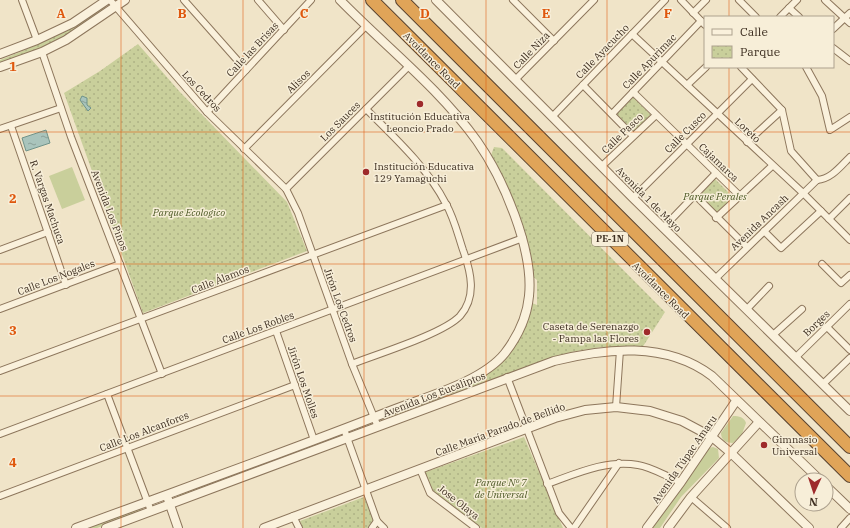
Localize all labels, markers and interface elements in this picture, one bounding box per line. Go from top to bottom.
text: A [56,5,66,22]
text: B [177,5,187,22]
text: C [300,5,309,22]
text: D [420,5,430,22]
text: E [542,5,550,22]
text: F [664,5,672,22]
legend [704,16,834,68]
street label: Calle las Brisas [224,19,281,80]
street label: Calle Ayacucho [573,21,632,82]
text: Calle [740,24,768,39]
street label: Avoidance Road [400,29,463,92]
street label: Calle Niza [510,29,553,72]
street label: Calle Apurimac [620,31,679,92]
text: Parque [740,44,780,59]
text: 1 [9,58,17,75]
street label: Alisos [284,67,313,96]
street label: Los Cedros [179,68,224,115]
street label: Los Sauces [318,98,363,144]
marker: Institución Educativa Leoncio Prado [415,99,425,109]
street label: Calle Cusco [662,108,709,156]
place label: Institución Educativa Leoncio Prado [370,110,471,135]
street label: Calle Pasco [599,110,646,156]
street label: Loreto [732,115,764,146]
street label: Cajamarca [696,140,742,185]
street label: R. Vargas Machuca [27,158,68,246]
place label: Institución Educativa 129 Yamaguchi [374,160,475,185]
street label: Avenida 1 de Mayo [613,164,684,235]
marker: Institución Educativa 129 Yamaguchi [361,167,371,177]
street label: Avenida Los Pinos [88,168,131,253]
text: 2 [9,190,17,207]
park label: Parque Perales [682,190,747,203]
street label: Avenida Ancash [728,191,791,253]
park label: Parque Ecologico [152,206,225,219]
road number: PE-1N [592,232,628,246]
street label: Calle Los Nogales [16,257,97,298]
street label: Avoidance Road [629,259,692,322]
street label: Calle Álamos [189,262,251,296]
street label: Jirón Los Cedros [321,266,360,344]
street label: Borges [800,307,833,339]
street label: Calle Los Robles [220,308,296,347]
place label: Caseta de Serenazgo - Pampa las Flores [543,320,639,345]
text: 3 [9,322,17,339]
marker: Caseta de Serenazgo - Pampa las Flores [642,327,652,337]
street label: Jirón Los Molles [285,344,322,420]
street label: Avenida Los Eucaliptos [381,369,487,420]
street label: Calle María Parado de Bellido [433,400,567,459]
street label: Calle Los Alcanfores [98,408,191,455]
street label: Avenida Túpac Amaru [649,413,720,506]
place label: Gimnasio Universal [772,433,818,458]
marker: Gimnasio Universal [759,440,769,450]
text: 4 [9,454,17,471]
north arrow [794,472,834,512]
park label: Parque Nº 7 de Universal [474,476,528,501]
street label: Jose Olaya [435,482,482,523]
text: N [808,495,818,509]

